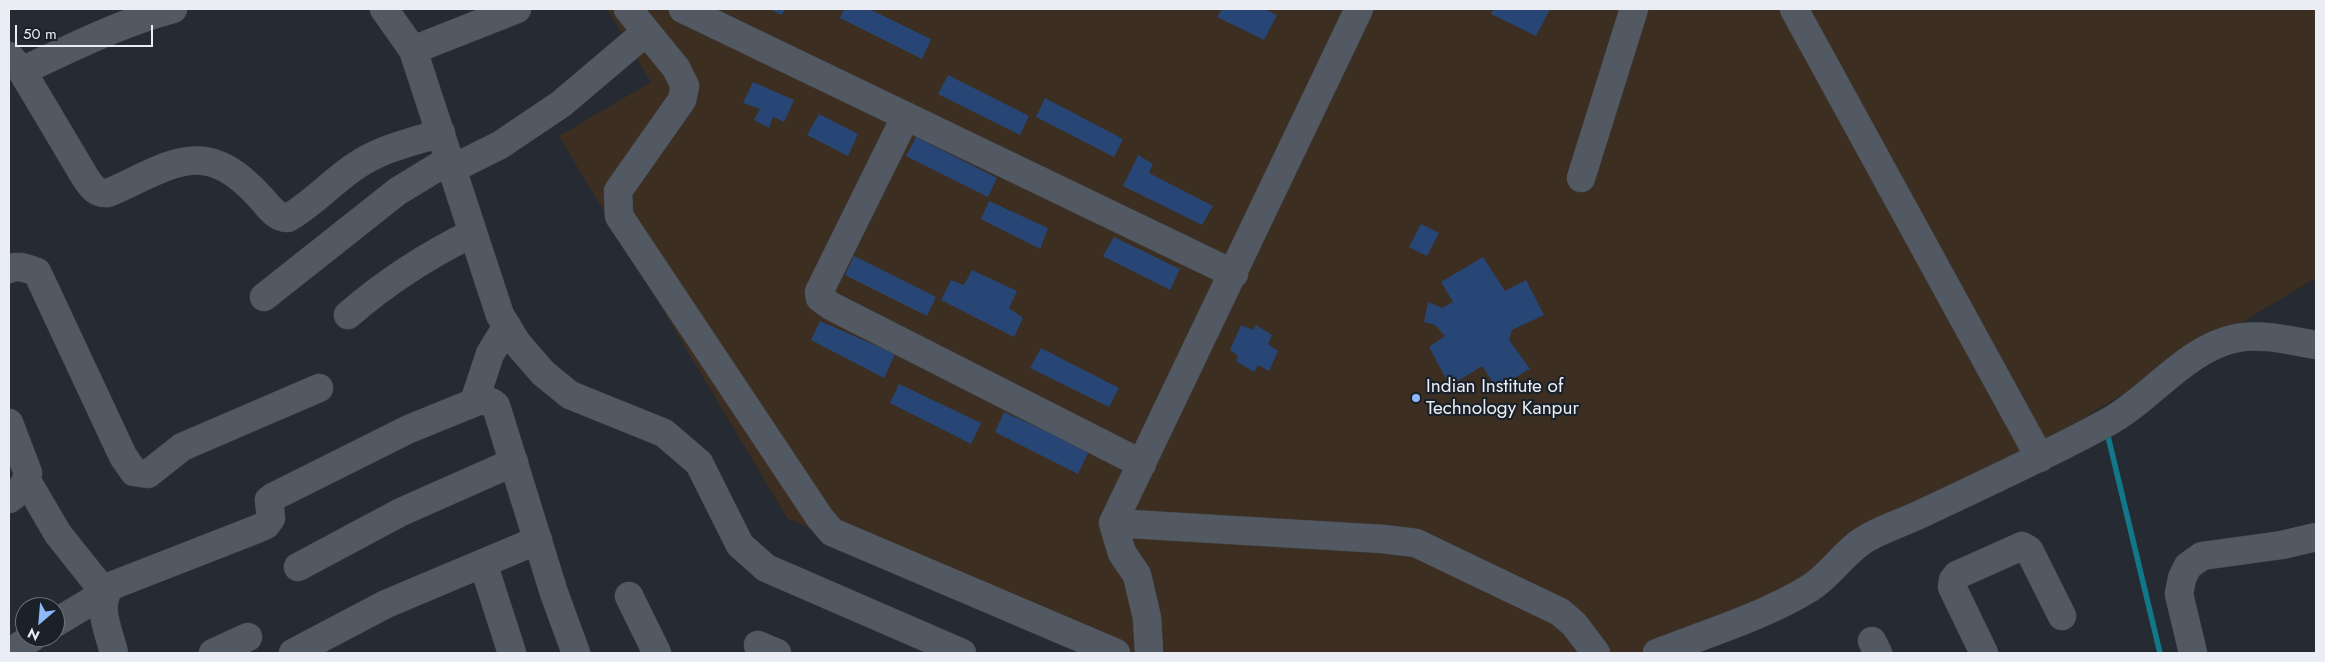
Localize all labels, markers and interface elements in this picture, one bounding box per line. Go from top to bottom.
scale bar [18,15,155,47]
text: 50 m [23,23,57,45]
place label: Indian Institute of Technology Kanpur [1426,376,1579,420]
marker: Indian Institute of Technology Kanpur [1410,392,1422,404]
north arrow [15,597,65,647]
text: N [24,623,43,646]

